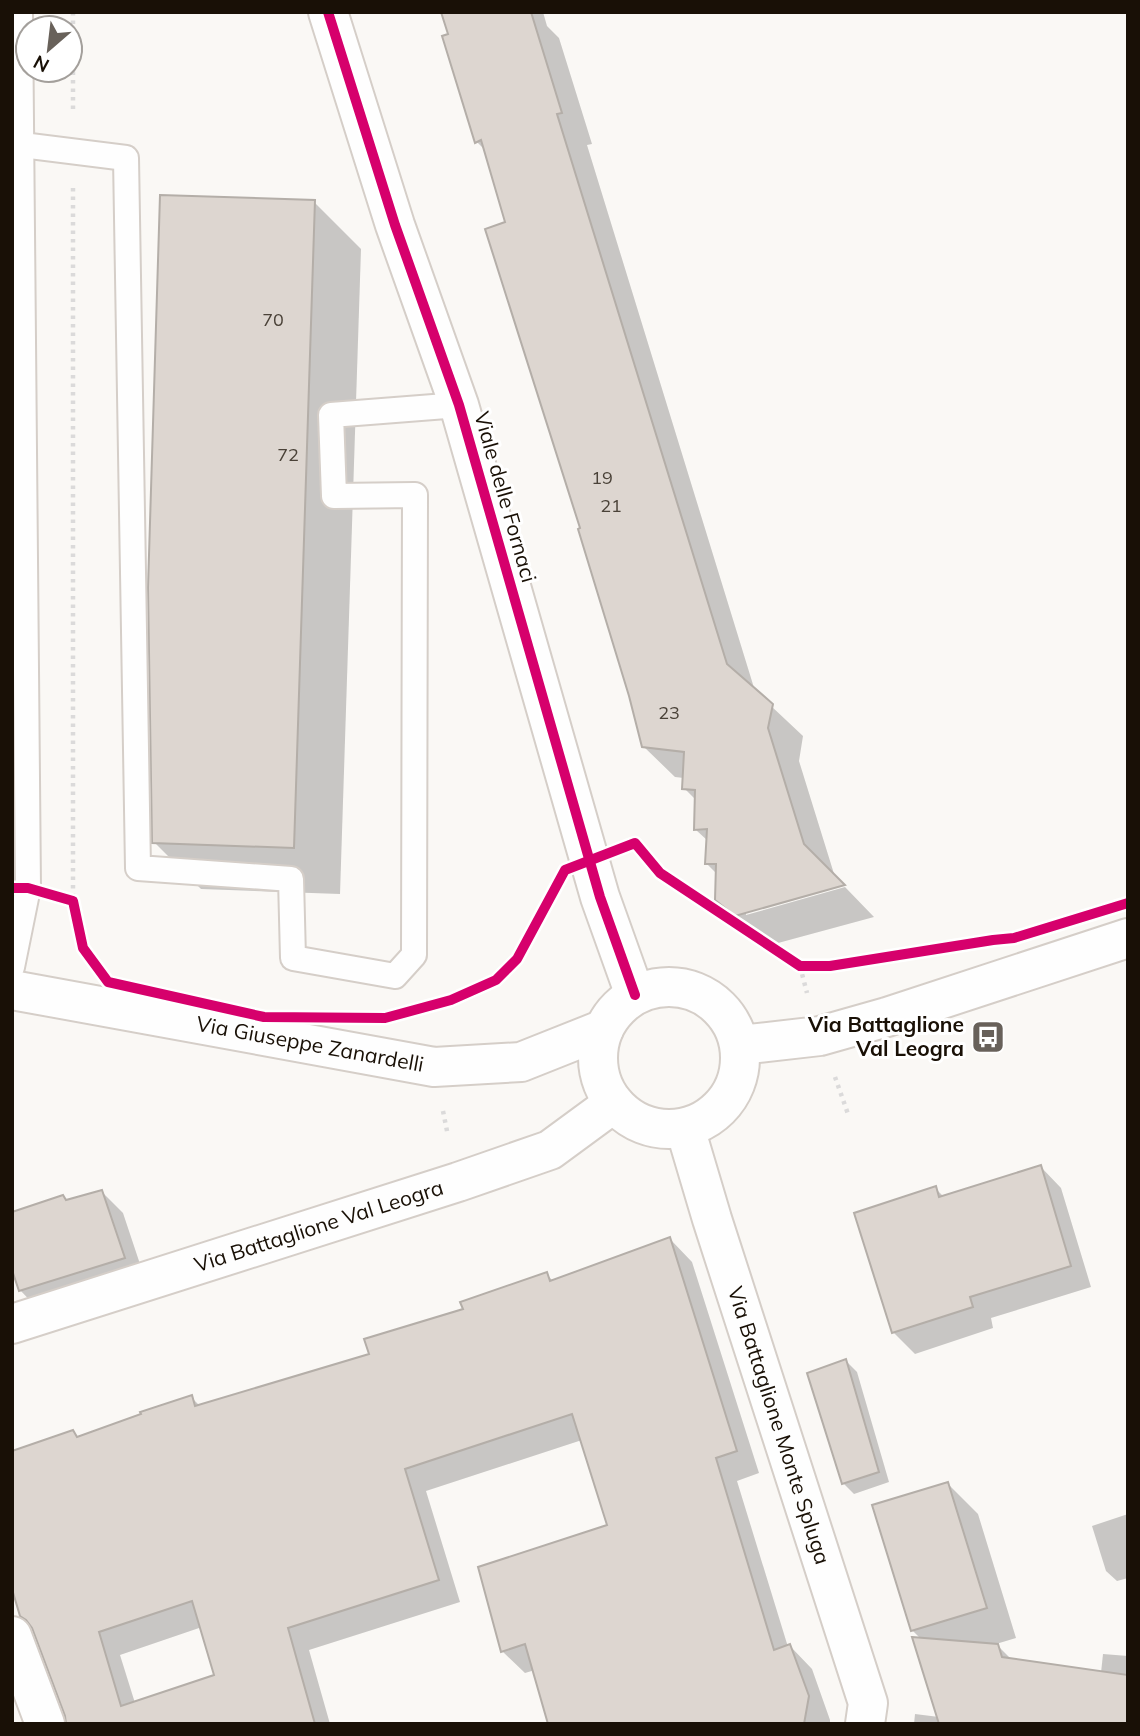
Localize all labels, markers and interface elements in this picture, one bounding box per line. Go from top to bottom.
north arrow [14,14,84,84]
text: N [29,50,53,78]
house number: 70 [262,308,284,331]
street label: Viale delle Fornaci [469,408,543,585]
house number: 72 [277,443,299,466]
house number: 19 [591,466,613,489]
house number: 21 [600,494,622,517]
house number: 23 [658,701,680,724]
street label: Via Giuseppe Zanardelli [194,1010,426,1077]
place label: Via Battaglione Val Leogra [807,1011,964,1061]
bus stop icon: Via Battaglione Val Leogra [969,1018,1007,1056]
street label: Via Battaglione Val Leogra [191,1174,446,1277]
street label: Via Battaglione Monte Spluga [723,1283,836,1567]

